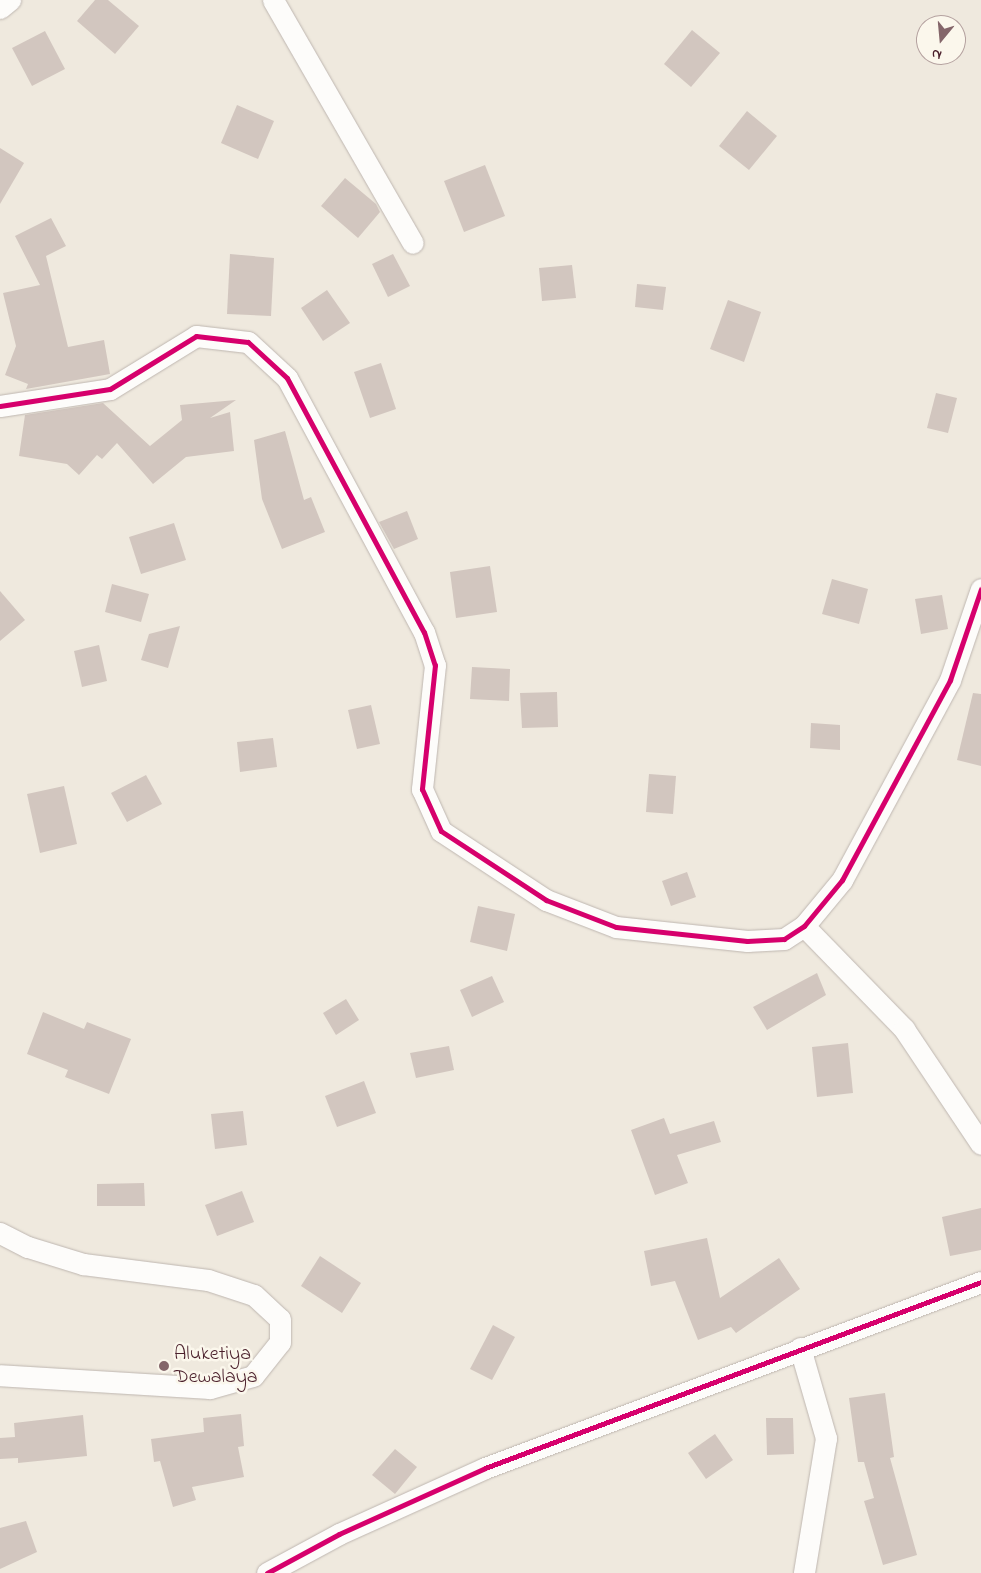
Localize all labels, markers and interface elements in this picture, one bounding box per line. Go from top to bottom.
north arrow [916,15,966,65]
text: N [929,42,944,65]
place label: Aluketiya Dewalaya [174,1342,258,1389]
marker: Aluketiya Dewalaya [158,1360,170,1372]

